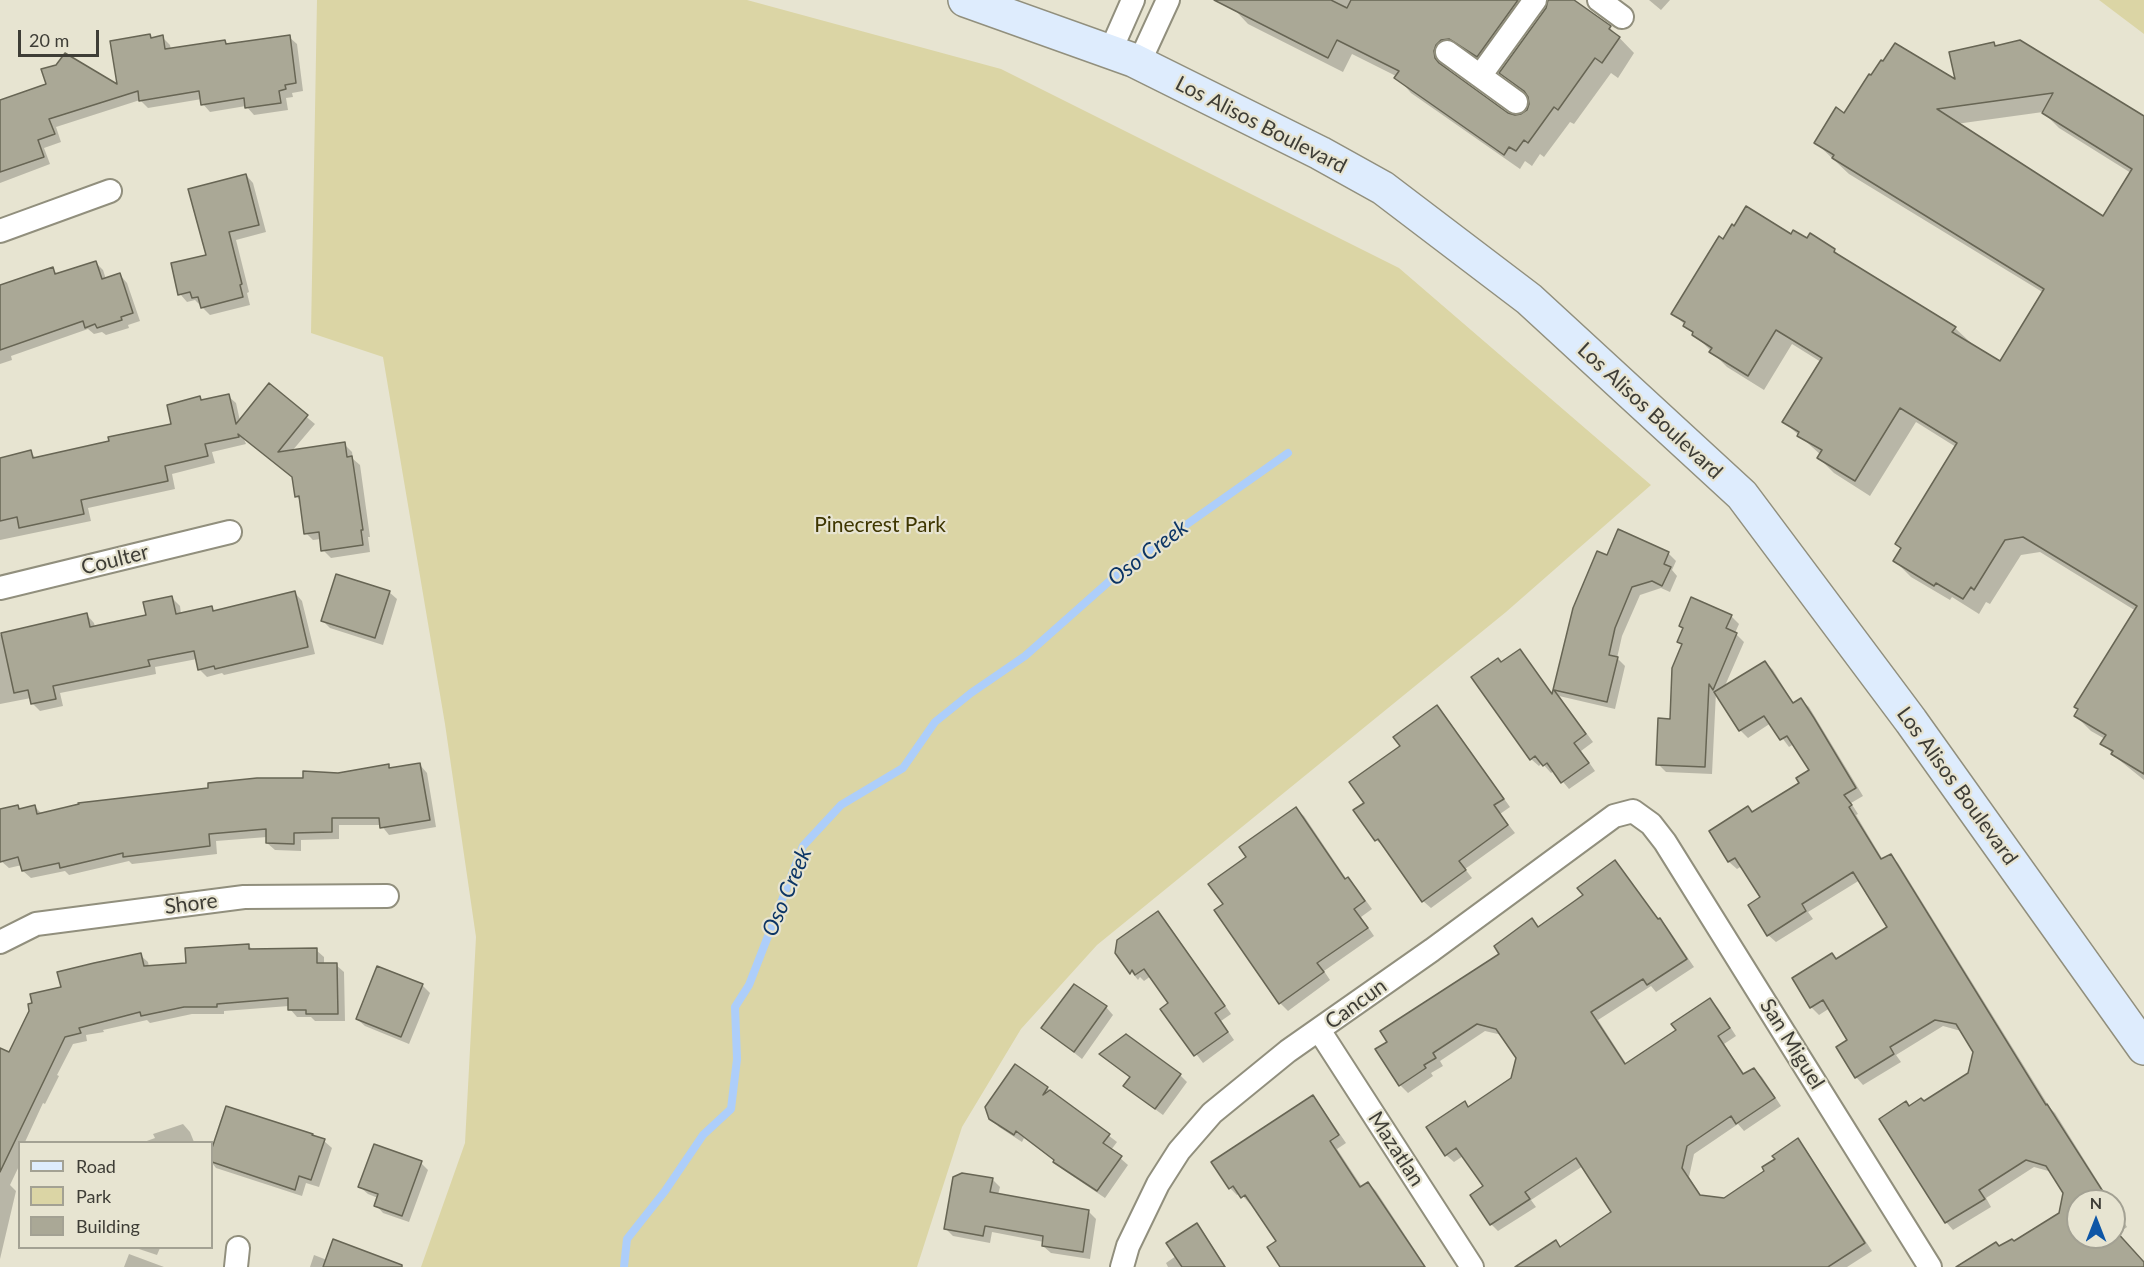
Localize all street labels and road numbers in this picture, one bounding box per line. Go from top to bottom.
street label: Los Alisos Boulevard [1171,71,1351,179]
street label: Los Alisos Boulevard [1572,337,1728,485]
street label: Coulter [79,539,151,581]
street label: Los Alisos Boulevard [1891,702,2023,870]
street label: Shore [163,888,219,920]
street label: Cancun [1320,973,1392,1035]
street label: San Miguel [1754,994,1830,1094]
street label: Mazatlan [1363,1107,1429,1191]

